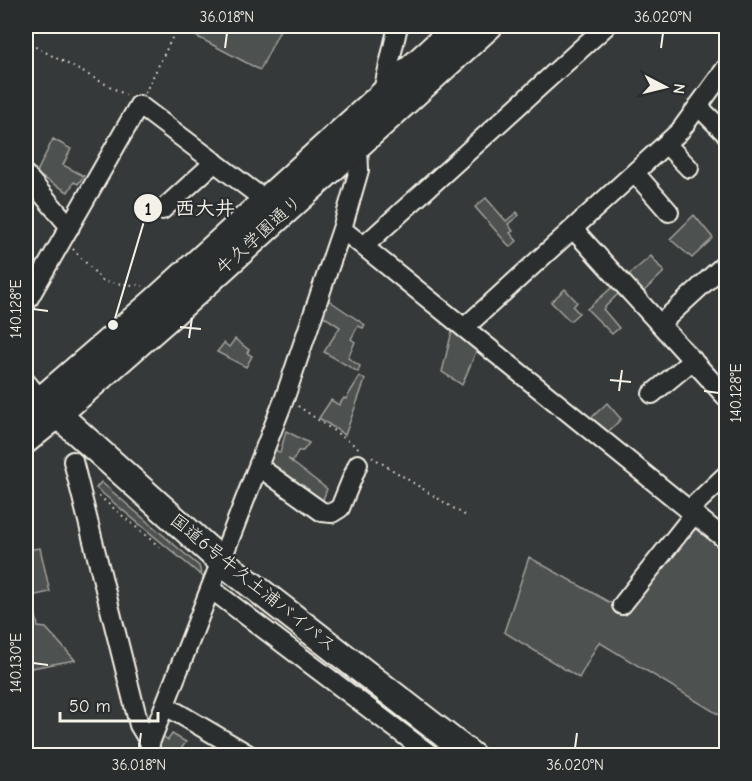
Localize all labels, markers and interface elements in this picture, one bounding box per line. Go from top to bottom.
text: 36.018°N [200,8,254,26]
text: 36.020°N [634,8,692,26]
north arrow [635,57,695,117]
text: N [669,82,688,95]
callout: 西大井 [133,189,247,227]
street label: 牛久学園通り [212,191,306,279]
text: 西大井 [175,197,235,220]
text: 1 [144,199,152,220]
text: 140.128°E [7,280,25,338]
text: 140.128°E [727,364,745,422]
street label: 国道6号牛久土浦バイパス [166,510,340,656]
text: 140.130°E [7,633,25,693]
scale bar [60,685,158,723]
text: 50 m [69,696,111,717]
text: 36.018°N [112,756,166,774]
text: 36.020°N [546,756,604,774]

